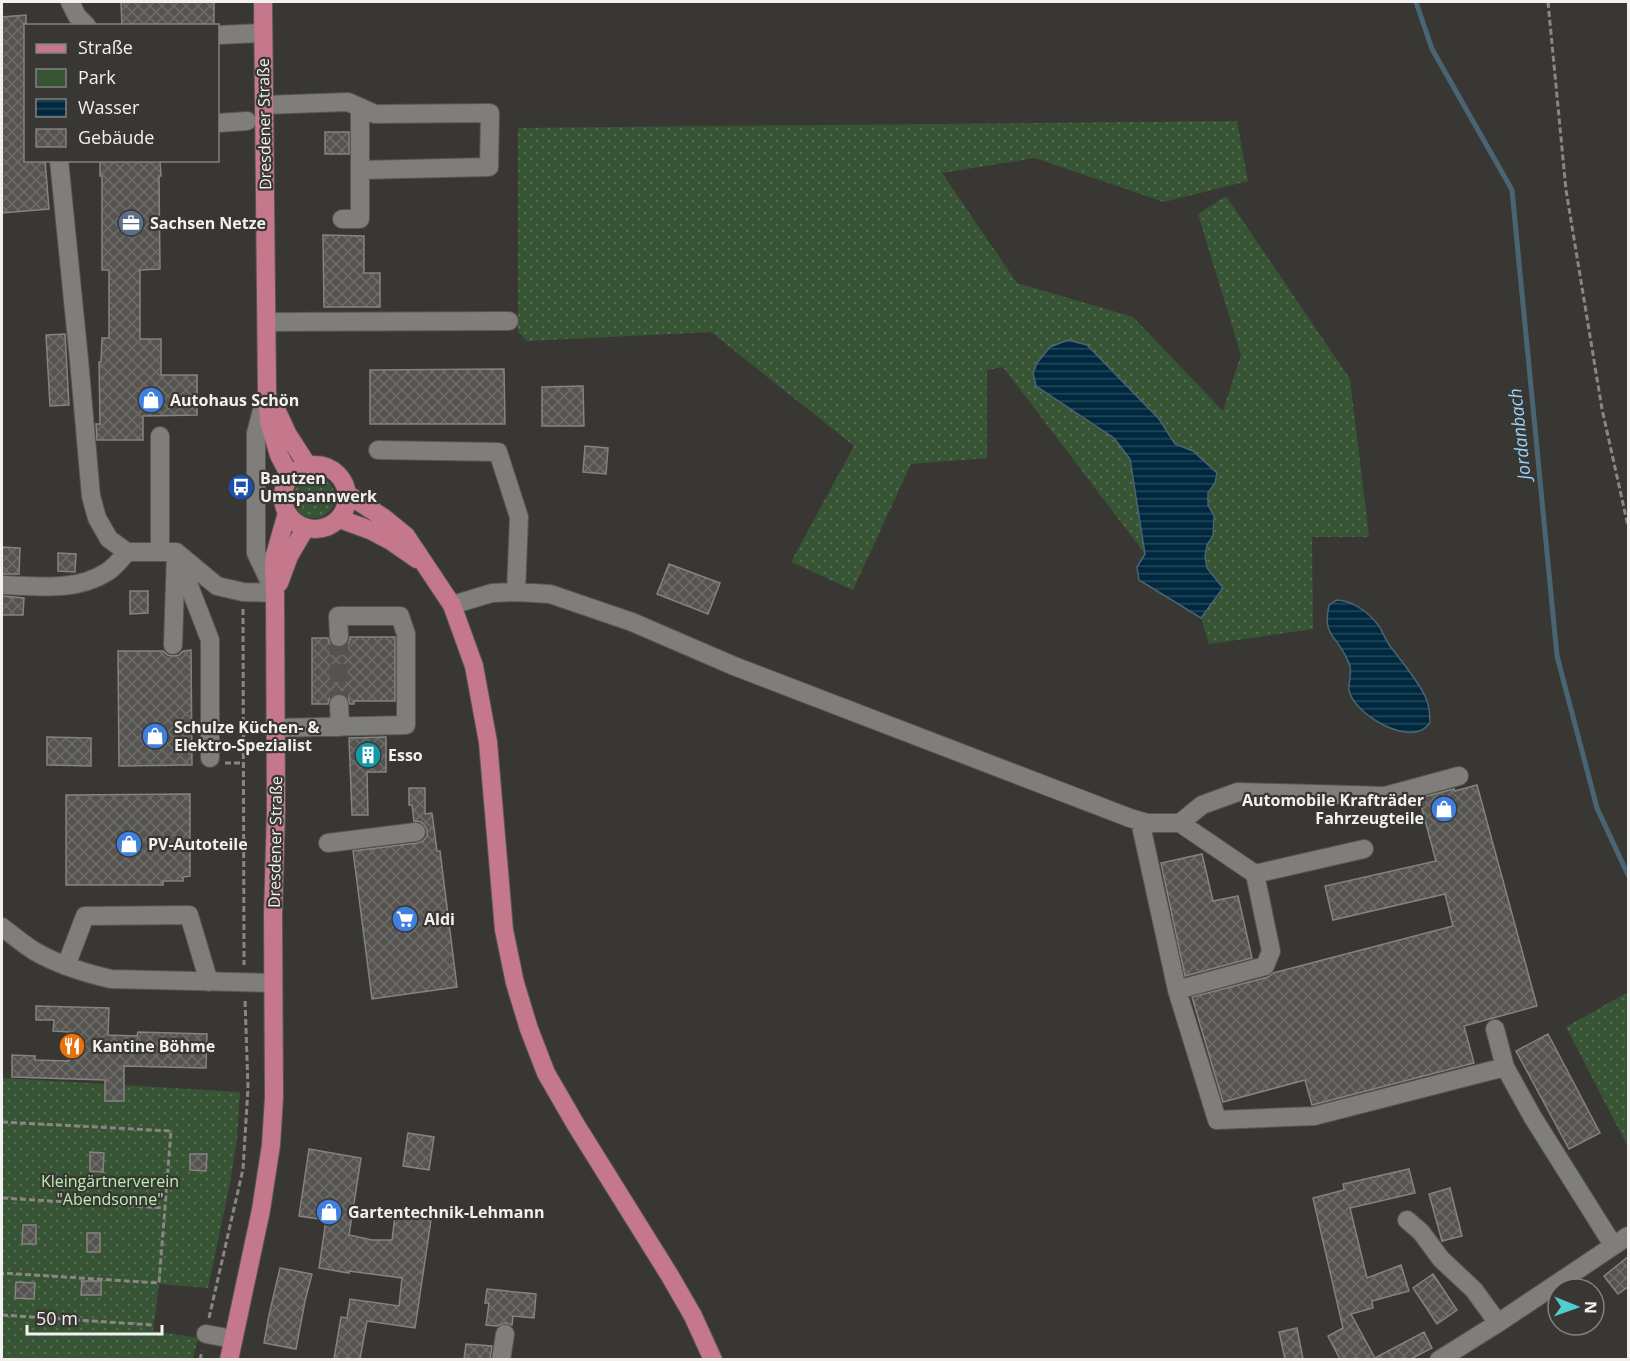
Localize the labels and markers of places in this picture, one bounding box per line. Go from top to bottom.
office icon: Sachsen Netze [116,208,146,238]
place label: Sachsen Netze [150,212,266,234]
shop icon: Autohaus Schön [136,385,166,415]
place label: Autohaus Schön [170,389,299,411]
place label: Bautzen Umspannwerk [260,467,377,507]
bus stop icon: Bautzen Umspannwerk [226,472,256,502]
place label: Schulze Küchen- & Elektro-Spezialist [174,716,320,756]
shop icon: Schulze Küchen- & Elektro-Spezialist [140,721,170,751]
building icon: Esso [353,740,383,770]
place label: Esso [388,744,423,766]
place label: Automobile Krafträder Fahrzeugteile [1242,789,1424,829]
shop icon: Automobile Krafträder Fahrzeugteile [1429,794,1459,824]
shop icon: PV-Autoteile [114,829,144,859]
place label: PV-Autoteile [148,833,248,855]
supermarket icon: Aldi [390,904,420,934]
place label: Aldi [424,908,455,930]
restaurant icon: Kantine Böhme [57,1031,87,1061]
place label: Kantine Böhme [92,1035,215,1057]
shop icon: Gartentechnik-Lehmann [314,1197,344,1227]
place label: Gartentechnik-Lehmann [348,1201,544,1223]

